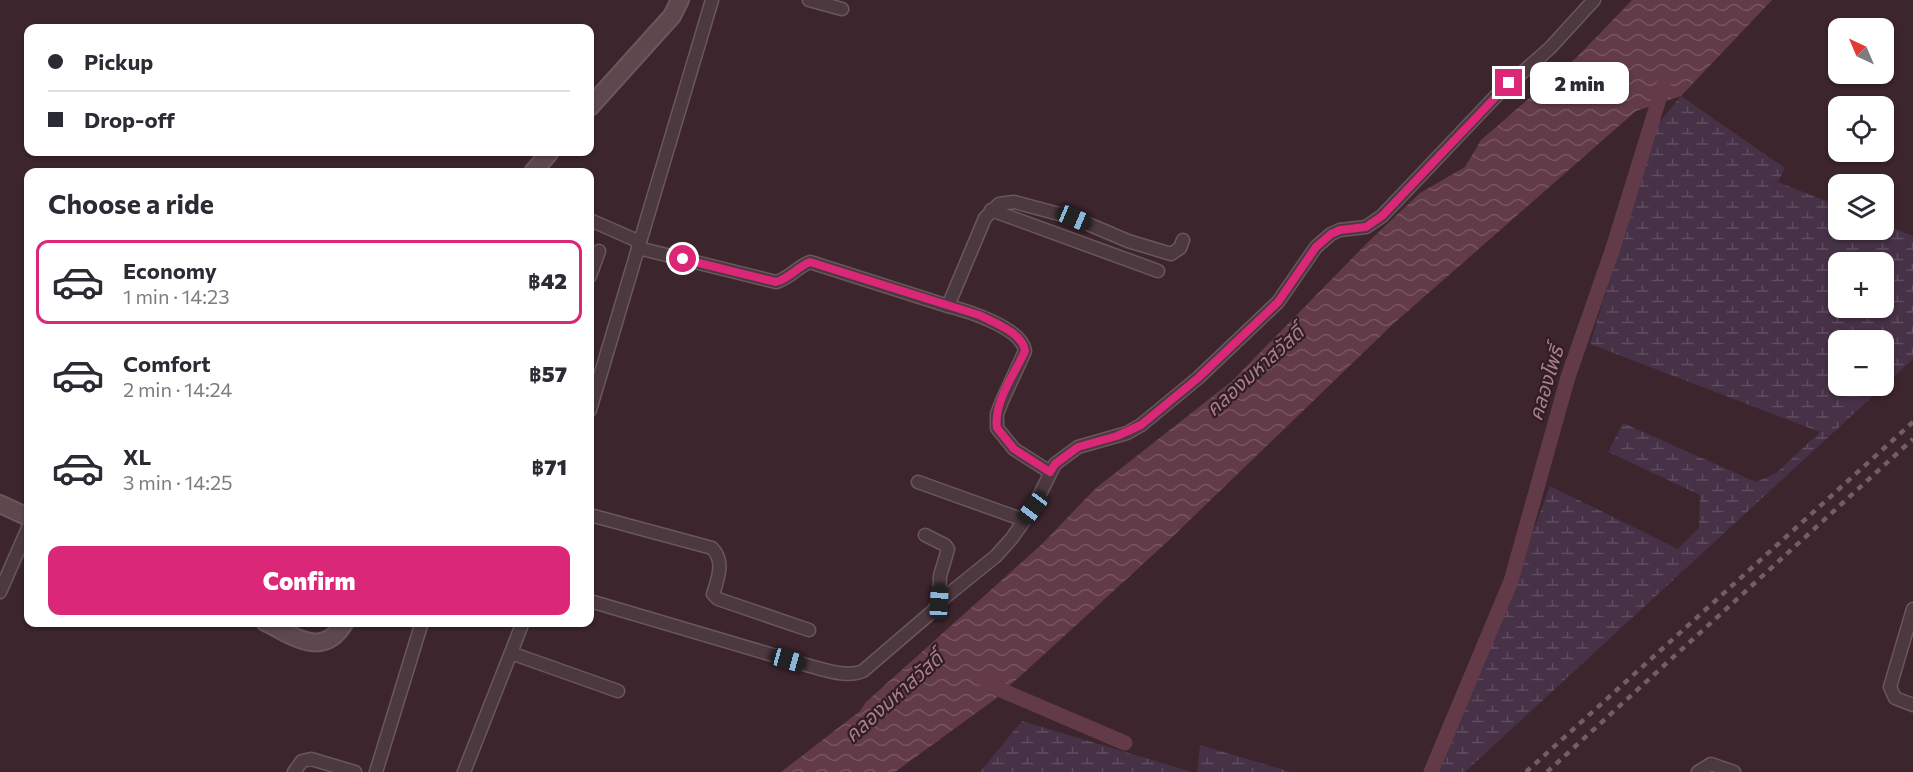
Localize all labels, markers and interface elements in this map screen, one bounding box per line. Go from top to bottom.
north arrow [1828,18,1894,84]
map controls [1828,18,1894,396]
text: Pickup [84,48,153,75]
callout: 2 min [1530,62,1629,104]
route end [1495,69,1522,96]
text: 2 min [1554,71,1605,95]
button: locate [1828,96,1894,162]
text: Drop-off [84,106,175,133]
button: layers [1828,174,1894,240]
text: Choose a ride [48,187,214,220]
car [1054,203,1094,233]
route start [669,245,696,272]
button: + [1828,252,1894,318]
icon: car [51,255,105,309]
text: Economy [123,257,217,284]
text: ฿42 [528,267,567,294]
text: 1 min · 14:23 [123,284,230,308]
water label: คลองมหาสวัสดิ์ [1200,317,1311,420]
button: − [1828,330,1894,396]
water label: คลองโพธิ์ [1522,338,1569,423]
icon: car [51,348,105,402]
text: Comfort [123,350,211,377]
text: ฿57 [529,360,567,387]
text: 2 min · 14:24 [123,377,232,401]
icon: car [51,441,105,495]
text: XL [123,443,151,470]
text: ฿71 [532,453,567,480]
text: 3 min · 14:25 [123,470,233,494]
car [1015,488,1051,528]
button: Confirm [48,546,570,615]
car [929,584,949,620]
water label: คลองมหาสวัสดิ์ [839,643,950,746]
car [768,646,808,674]

